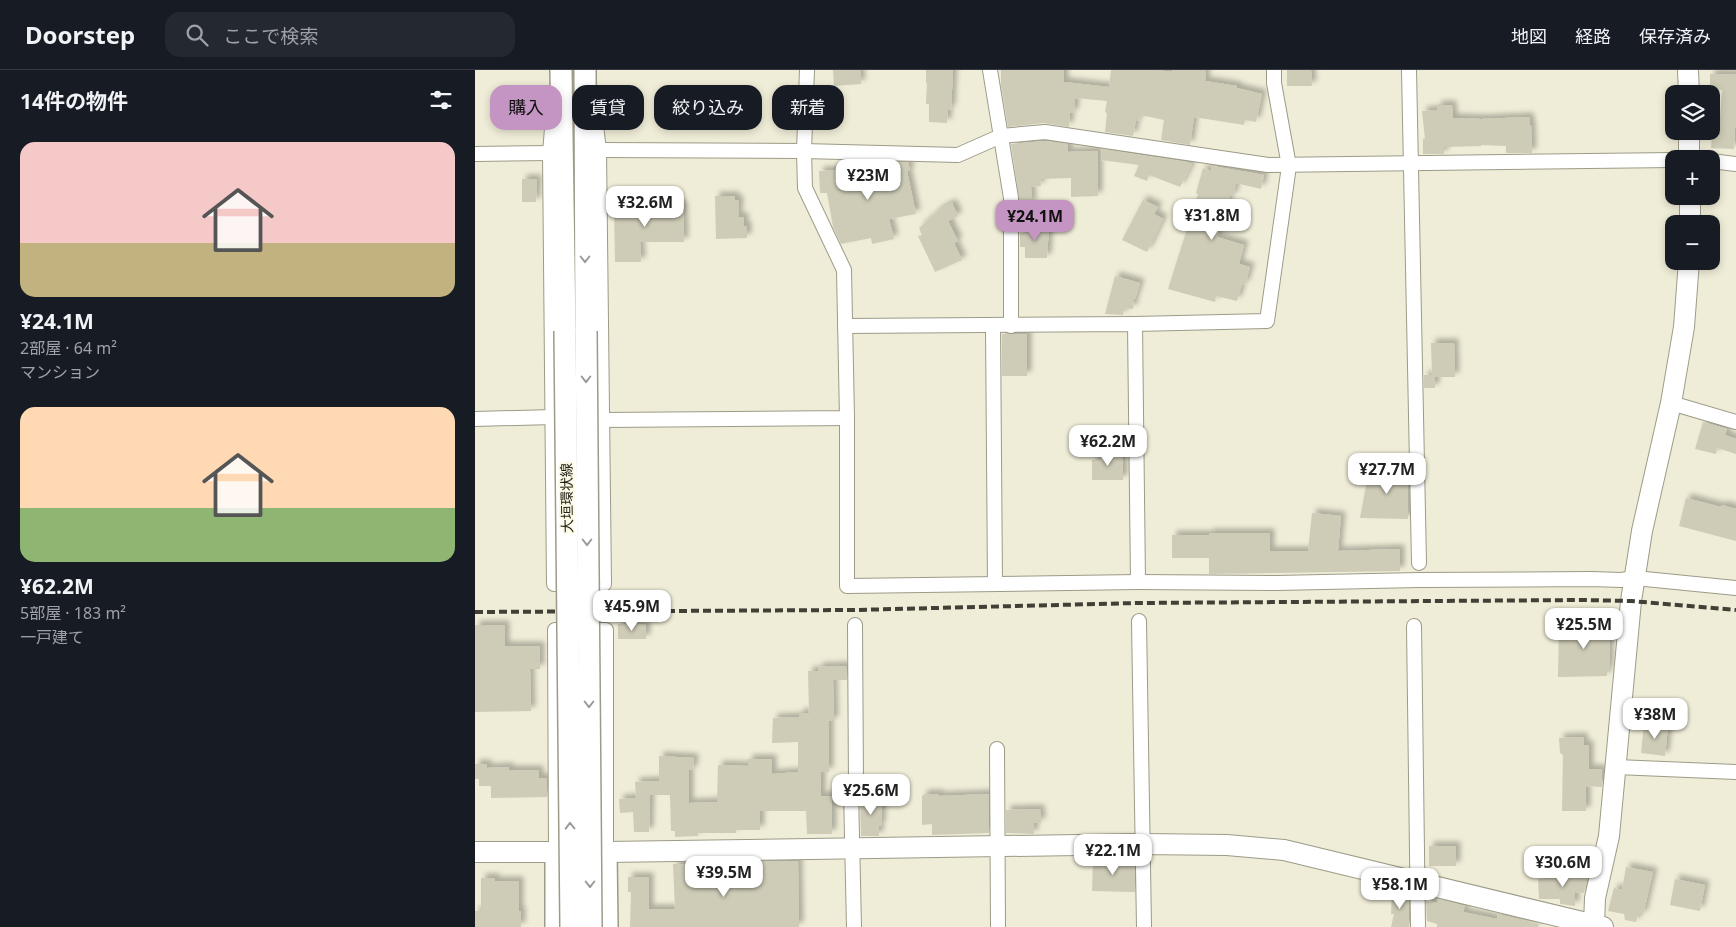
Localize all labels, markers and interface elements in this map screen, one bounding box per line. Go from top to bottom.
search box [165,12,515,57]
text: Doorstep [25,18,135,51]
icon: search [183,21,211,49]
text: ここで検索 [223,23,318,49]
text: 地図 [1511,24,1547,48]
text: 経路 [1575,24,1611,48]
text: 保存済み [1639,24,1711,48]
chip: 購入 [490,85,562,130]
chip: 賃貸 [572,85,644,130]
chip: 絞り込み [654,85,762,130]
chip: 新着 [772,85,844,130]
map controls [1665,85,1720,270]
button: layers [1665,85,1720,140]
icon: filters [427,86,455,114]
text: 14件の物件 [20,87,128,115]
button: + [1665,150,1720,205]
pin: ¥23M [838,158,898,201]
text: ¥23M [847,164,889,186]
icon: home [193,175,283,265]
pin: ¥32.6M [604,186,686,228]
text: ¥32.6M [617,191,673,213]
pin: ¥31.8M [1171,198,1253,241]
pin: ¥24.1M [994,200,1076,242]
text: ¥31.8M [1184,204,1240,226]
text: ¥24.1M [1007,205,1063,227]
button: − [1665,215,1720,270]
one-way arrow [580,255,590,263]
text: ¥24.1M [20,307,94,335]
text: 2部屋 · 64 m² [20,337,117,359]
text: マンション [20,361,100,383]
one-way arrow [581,376,591,384]
pin: ¥62.2M [1067,424,1149,467]
text: ¥62.2M [1080,430,1136,452]
icon: home [193,440,283,530]
pin: ¥27.7M [1346,452,1428,495]
text: ¥27.7M [1359,458,1415,480]
street label: 大垣環状線 [556,463,577,533]
one-way arrow [582,538,593,546]
text: ¥62.2M [20,572,94,600]
pin: ¥45.9M [591,590,673,632]
text: ¥45.9M [604,595,660,617]
text: 5部屋 · 183 m² [20,602,126,624]
pin: ¥25.5M [1543,608,1625,650]
text: ¥25.5M [1556,613,1612,635]
text: 一戸建て [20,626,84,648]
pin: ¥38M [1625,698,1685,740]
one-way arrow [584,701,594,709]
text: ¥38M [1634,703,1676,725]
pin: ¥25.6M [830,774,912,816]
text: ¥25.6M [843,779,899,801]
one-way arrow [565,822,576,830]
pin: ¥22.1M [1072,834,1154,876]
text: ¥22.1M [1085,839,1141,861]
pin: ¥30.6M [1522,846,1604,888]
text: ¥30.6M [1535,851,1591,873]
pin: ¥39.5M [683,856,765,898]
text: ¥39.5M [696,861,752,883]
pin: ¥58.1M [1359,868,1441,910]
text: ¥58.1M [1372,873,1428,895]
one-way arrow [585,881,595,889]

